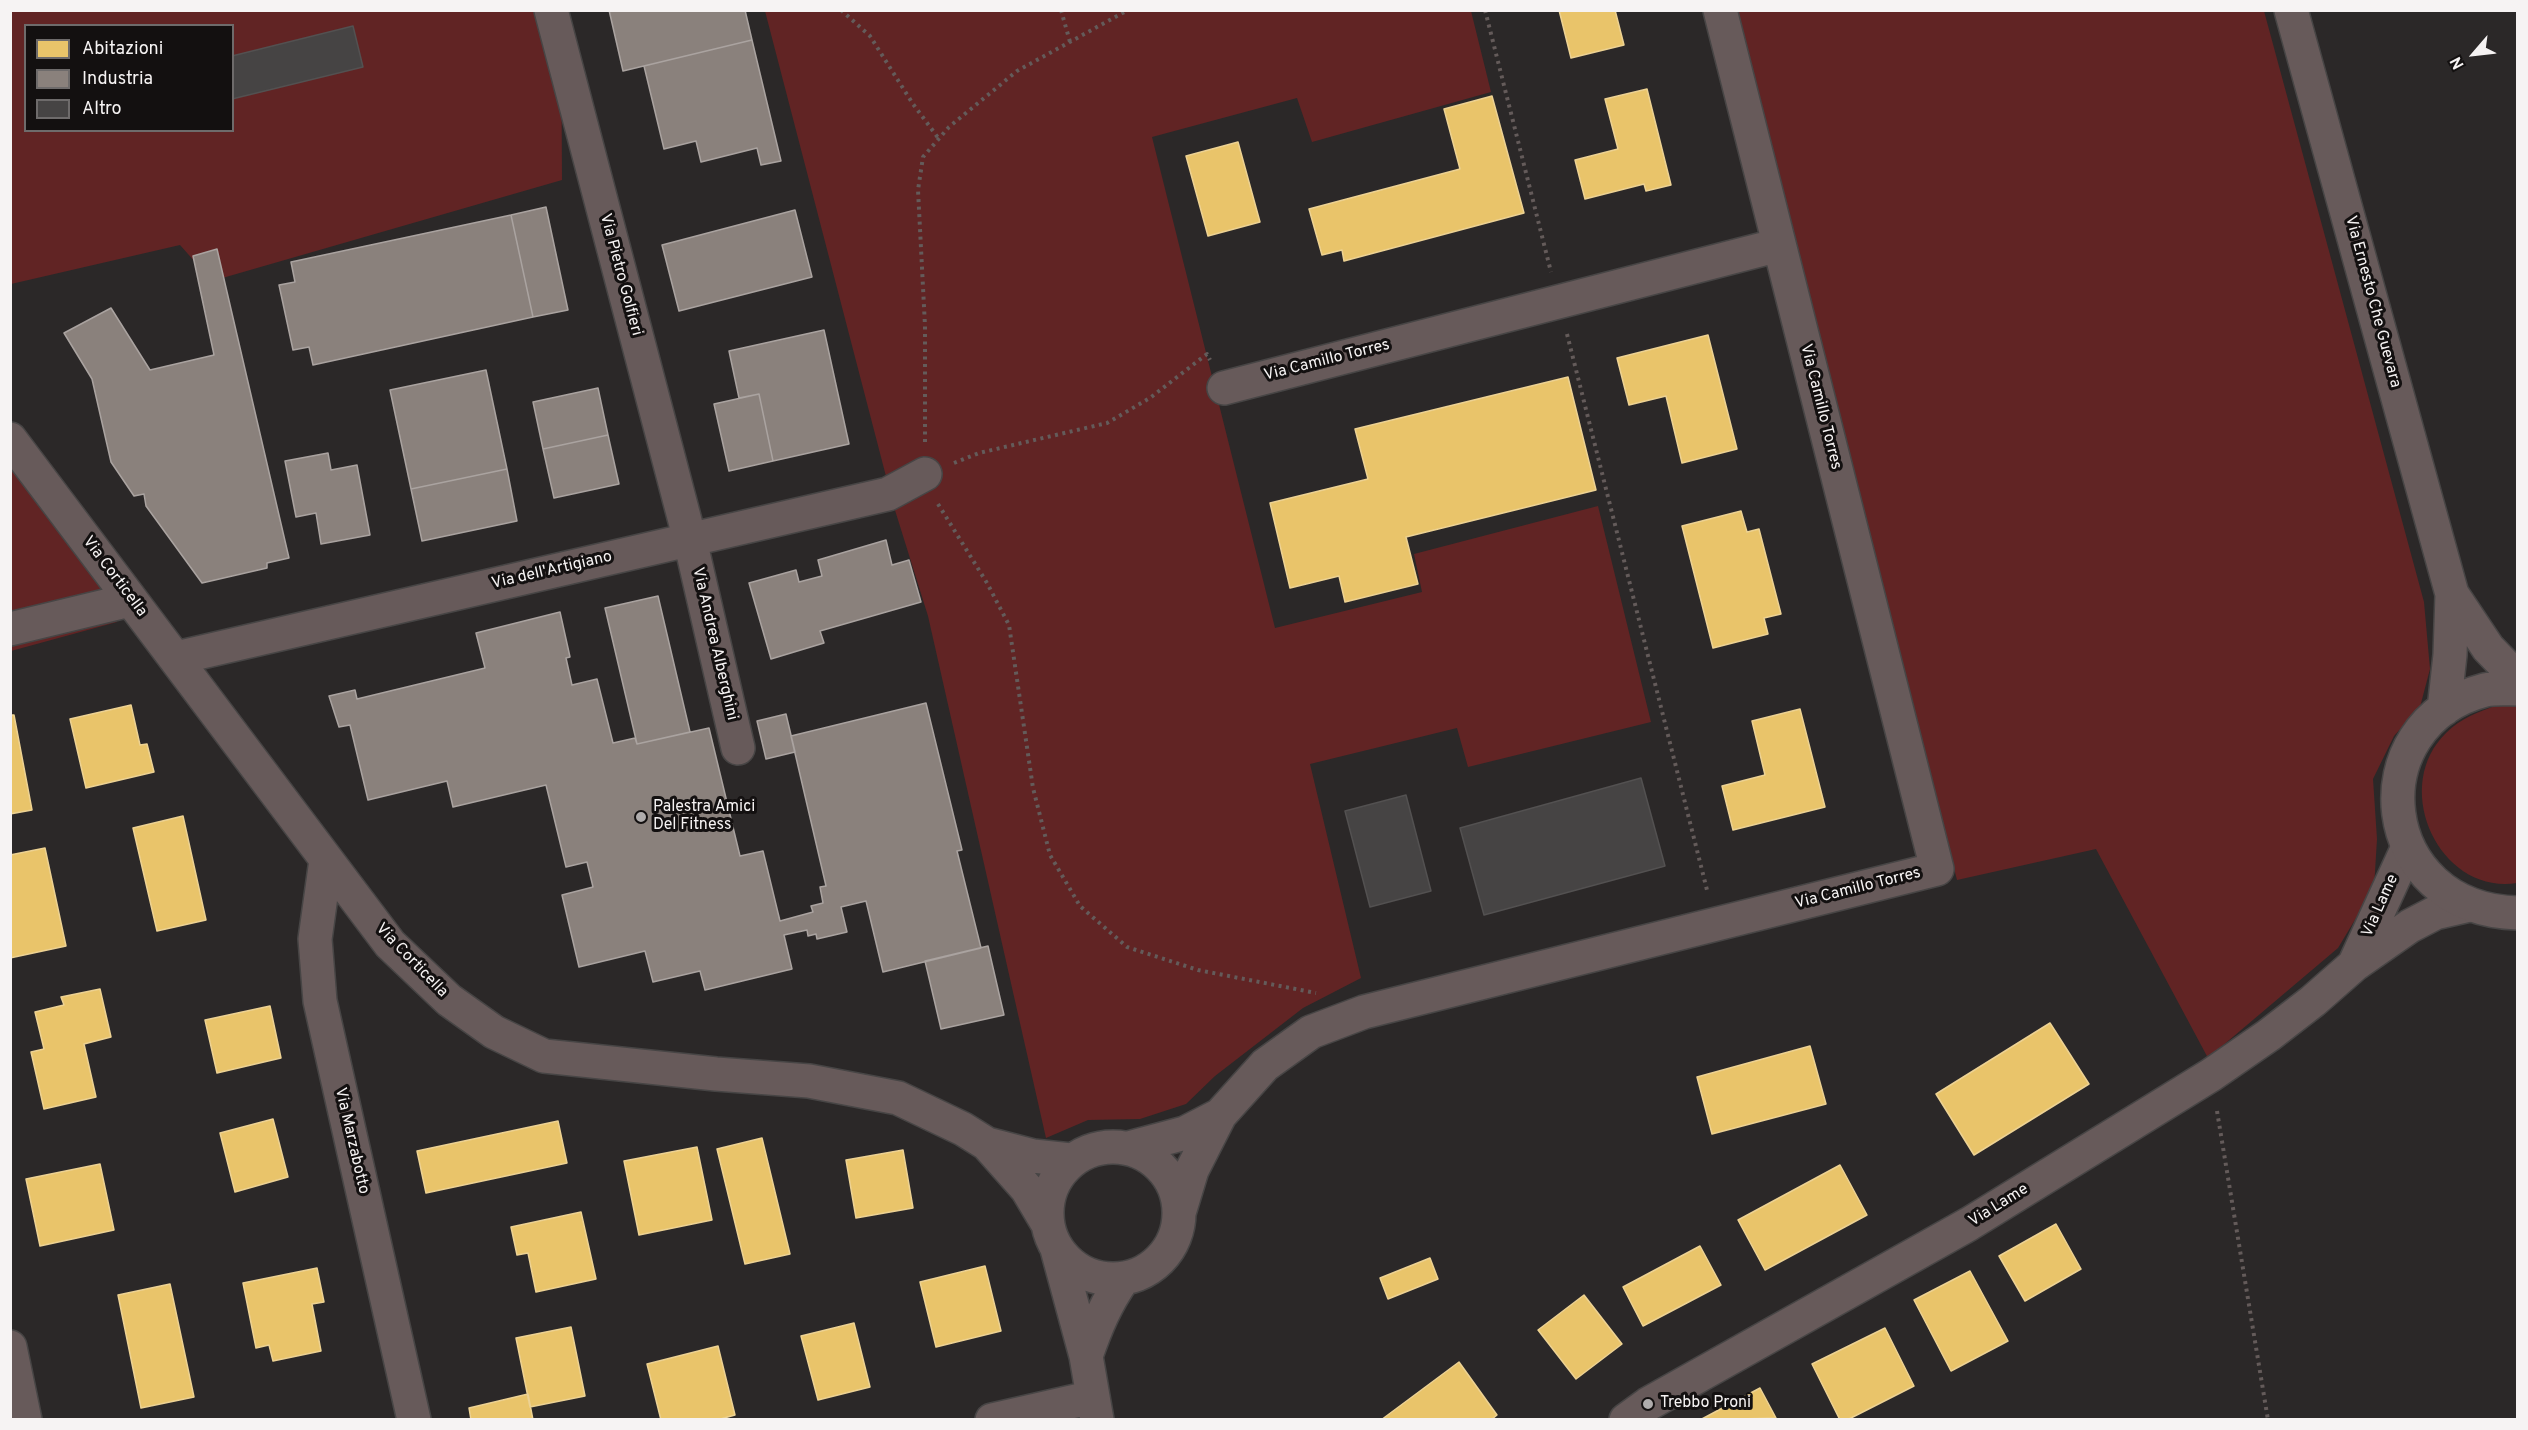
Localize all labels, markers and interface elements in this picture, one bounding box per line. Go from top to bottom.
legend [24,24,234,132]
north arrow [2444,24,2504,84]
text: Abitazioni [82,38,163,61]
text: N [2447,53,2470,72]
text: Industria [82,68,153,91]
text: Altro [82,98,122,121]
street label: Via Pietro Golfieri [594,212,646,338]
street label: Via Ernesto Che Guevara [2340,214,2404,390]
street label: Via Camillo Torres [1262,336,1392,386]
street label: Via Camillo Torres [1795,342,1845,472]
street label: Via Corticella [78,533,150,621]
street label: Via dell'Artigiano [490,548,614,594]
street label: Via Andrea Alberghini [687,566,741,722]
place label: Palestra Amici Del Fitness [653,798,755,836]
marker: Palestra Amici Del Fitness [634,810,648,824]
street label: Via Camillo Torres [1793,864,1923,914]
street label: Via Lame [2359,872,2403,940]
street label: Via Corticella [371,920,451,1002]
street label: Via Marzabotto [329,1086,373,1196]
street label: Via Lame [1966,1180,2032,1232]
place label: Trebbo Proni [1660,1394,1751,1414]
marker: Trebbo Proni [1641,1397,1655,1411]

